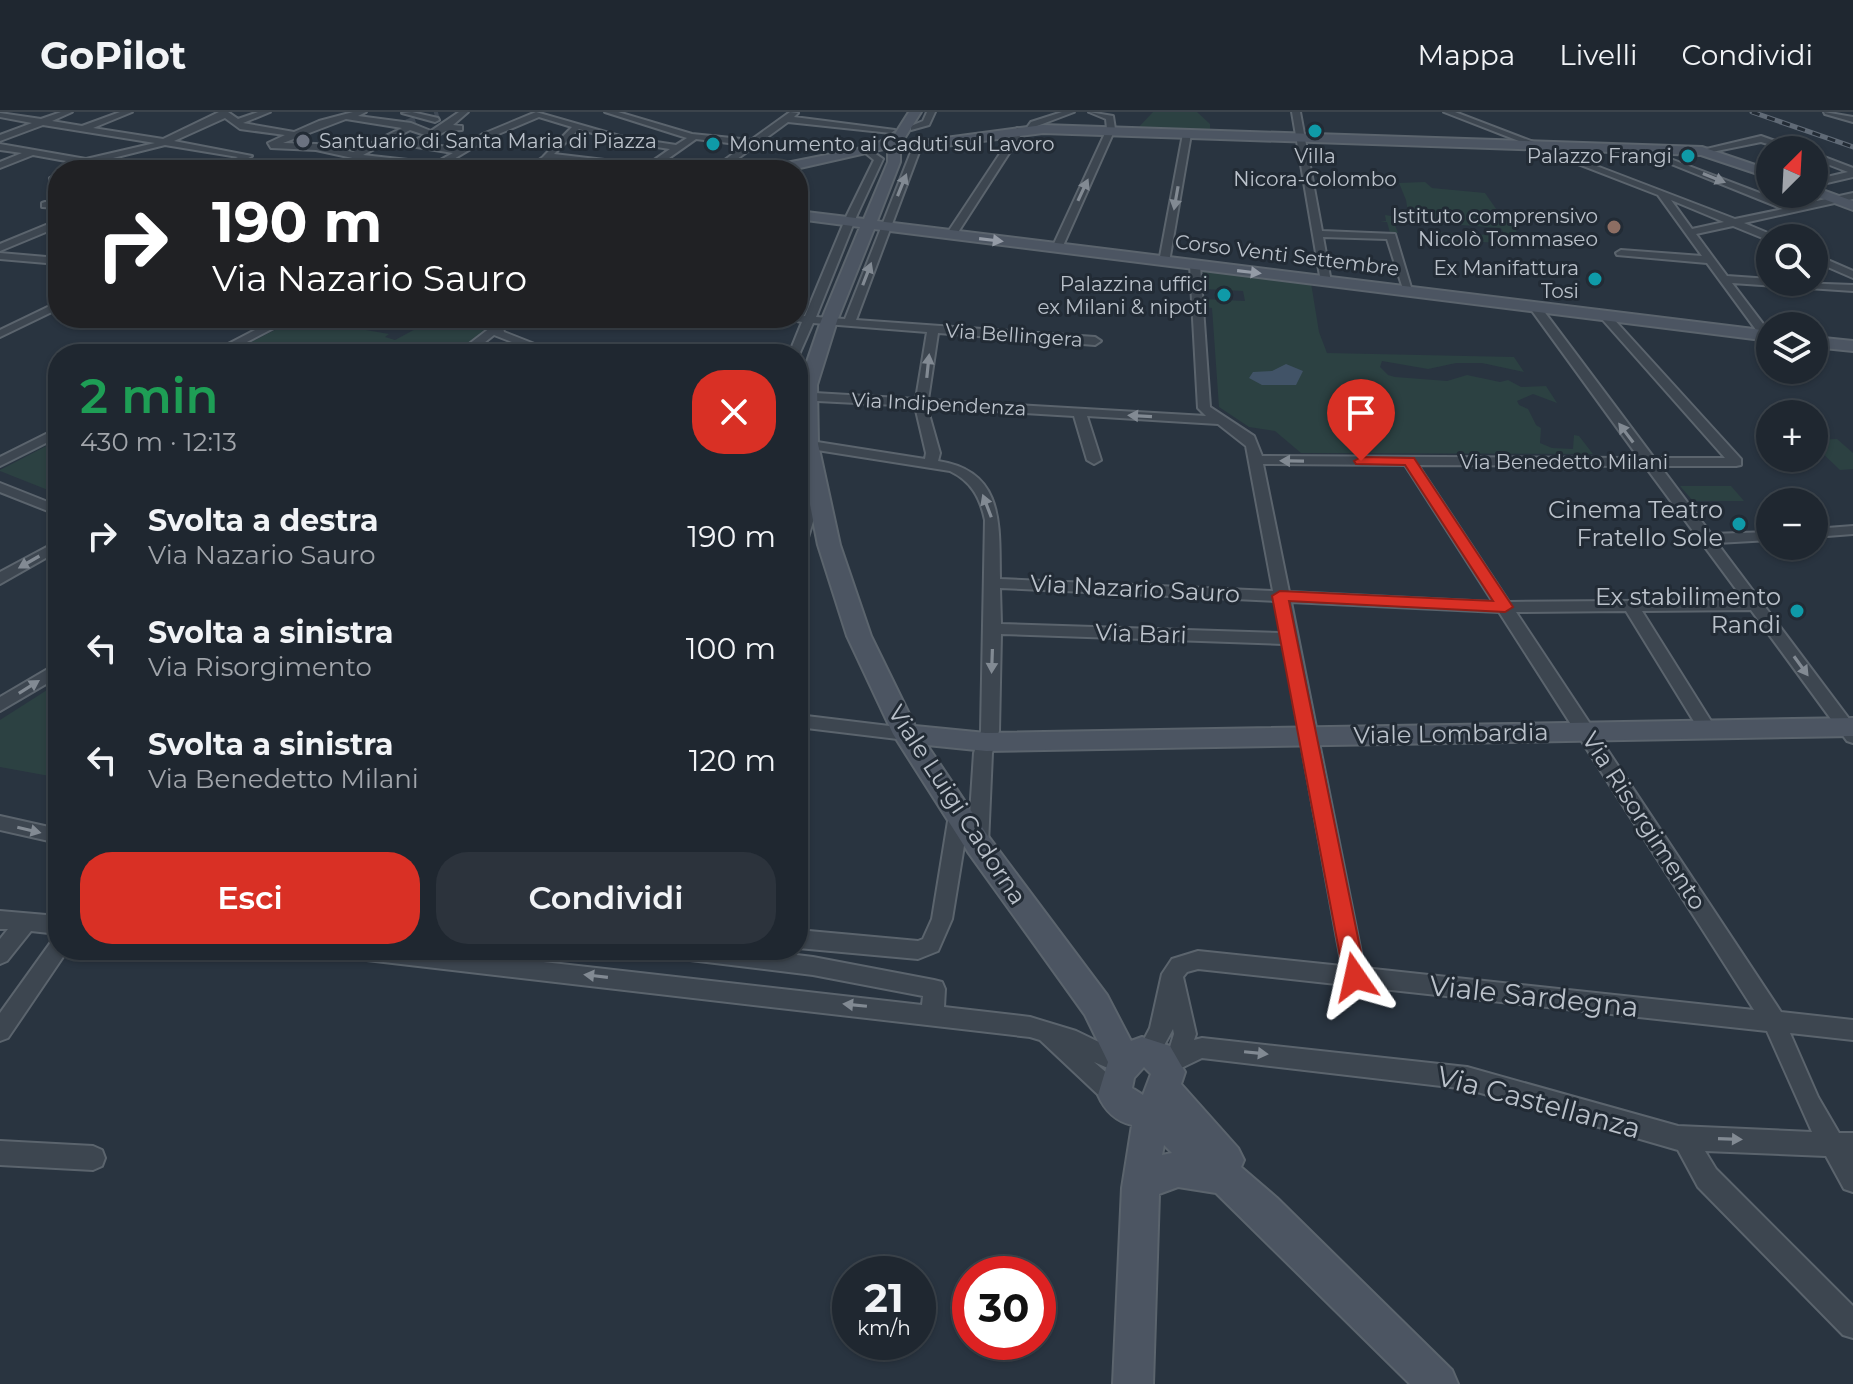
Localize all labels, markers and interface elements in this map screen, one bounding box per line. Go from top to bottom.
text: GoPilot [40,32,186,79]
text: Mappa [1418,38,1515,72]
text: Livelli [1559,38,1638,72]
text: Condividi [1682,38,1813,72]
marker: Villa Nicora-Colombo [1306,122,1324,140]
place label: Santuario di Santa Maria di Piazza [319,129,657,153]
marker: Santuario di Santa Maria di Piazza [294,132,312,150]
place label: Monumento ai Caduti sul Lavoro [729,132,1055,156]
marker: Monumento ai Caduti sul Lavoro [704,135,722,153]
north arrow [1756,136,1828,208]
map controls [1756,136,1828,560]
place label: Villa Nicora-Colombo [1233,144,1397,191]
place label: Palazzo Frangi [1527,144,1672,168]
marker: Palazzo Frangi [1679,147,1697,165]
one-way arrow [1702,172,1726,185]
one-way arrow [896,173,909,197]
one-way arrow [1076,178,1090,201]
one-way arrow [1169,186,1181,211]
text: 190 m [212,188,382,256]
icon: right [80,192,184,296]
place label: Istituto comprensivo Nicolò Tommaseo [1392,204,1598,251]
marker: Istituto comprensivo Nicolò Tommaseo [1605,218,1623,236]
button: search [1756,224,1828,296]
street label: Corso Venti Settembre [1174,229,1400,281]
one-way arrow [978,233,1003,246]
text: Via Nazario Sauro [212,256,527,300]
place label: Ex Manifattura Tosi [1433,256,1579,303]
one-way arrow [861,262,874,286]
one-way arrow [1236,266,1261,279]
marker: Ex Manifattura Tosi [1586,270,1604,288]
place label: Palazzina uffici ex Milani & nipoti [1037,272,1208,319]
marker: Palazzina uffici ex Milani & nipoti [1215,286,1233,304]
button: layers [1756,312,1828,384]
street label: Via Bellingera [945,318,1083,352]
one-way arrow [922,353,935,378]
text: 2 min [80,367,218,425]
button: close [692,370,776,454]
pin [1327,379,1395,461]
street label: Via Indipendenza [851,387,1027,421]
icon: arrive [1339,391,1383,435]
button: + [1756,400,1828,472]
one-way arrow [1127,409,1152,422]
one-way arrow [1618,423,1634,443]
text: 430 m · 12:13 [80,426,237,458]
street label: Via Benedetto Milani [1460,450,1668,474]
one-way arrow [1279,454,1304,467]
button: − [1756,488,1828,560]
one-way arrow [980,494,993,518]
place label: Cinema Teatro Fratello Sole [1548,495,1723,552]
text: Svolta a destra [148,502,378,539]
icon: right [80,514,124,558]
marker: Cinema Teatro Fratello Sole [1730,515,1748,533]
text: 190 m [687,518,776,555]
text: Via Nazario Sauro [148,539,375,571]
one-way arrow [18,555,40,569]
street label: Via Nazario Sauro [1029,569,1241,608]
place label: Ex stabilimento Randi [1595,582,1781,639]
marker: Ex stabilimento Randi [1788,602,1806,620]
text: Svolta a sinistra [148,614,394,651]
street label: Via Bari [1095,617,1187,650]
icon: left [80,626,124,670]
text: 100 m [686,630,776,667]
one-way arrow [986,649,999,674]
text: Via Risorgimento [148,651,372,683]
one-way arrow [1792,656,1808,676]
one-way arrow [18,680,40,694]
street label: Viale Luigi Cadorna [882,700,1033,910]
street label: Viale Lombardia [1353,717,1549,750]
text: Svolta a sinistra [148,726,394,763]
street label: Via Risorgimento [1576,726,1713,915]
icon: left [80,738,124,782]
text: 120 m [689,742,776,779]
text: Via Benedetto Milani [148,763,419,795]
one-way arrow [17,824,42,836]
button: Esci [80,852,420,944]
button: Condividi [436,852,776,944]
position arrow [1313,935,1397,1019]
street label: Viale Sardegna [1428,968,1640,1024]
one-way arrow [584,970,609,983]
one-way arrow [842,999,867,1012]
one-way arrow [1244,1047,1269,1060]
street label: Via Castellanza [1433,1058,1645,1146]
one-way arrow [1718,1133,1743,1146]
speed limit sign: 30 [952,1256,1056,1360]
text: 21 [864,1273,904,1322]
text: km/h [857,1316,911,1340]

